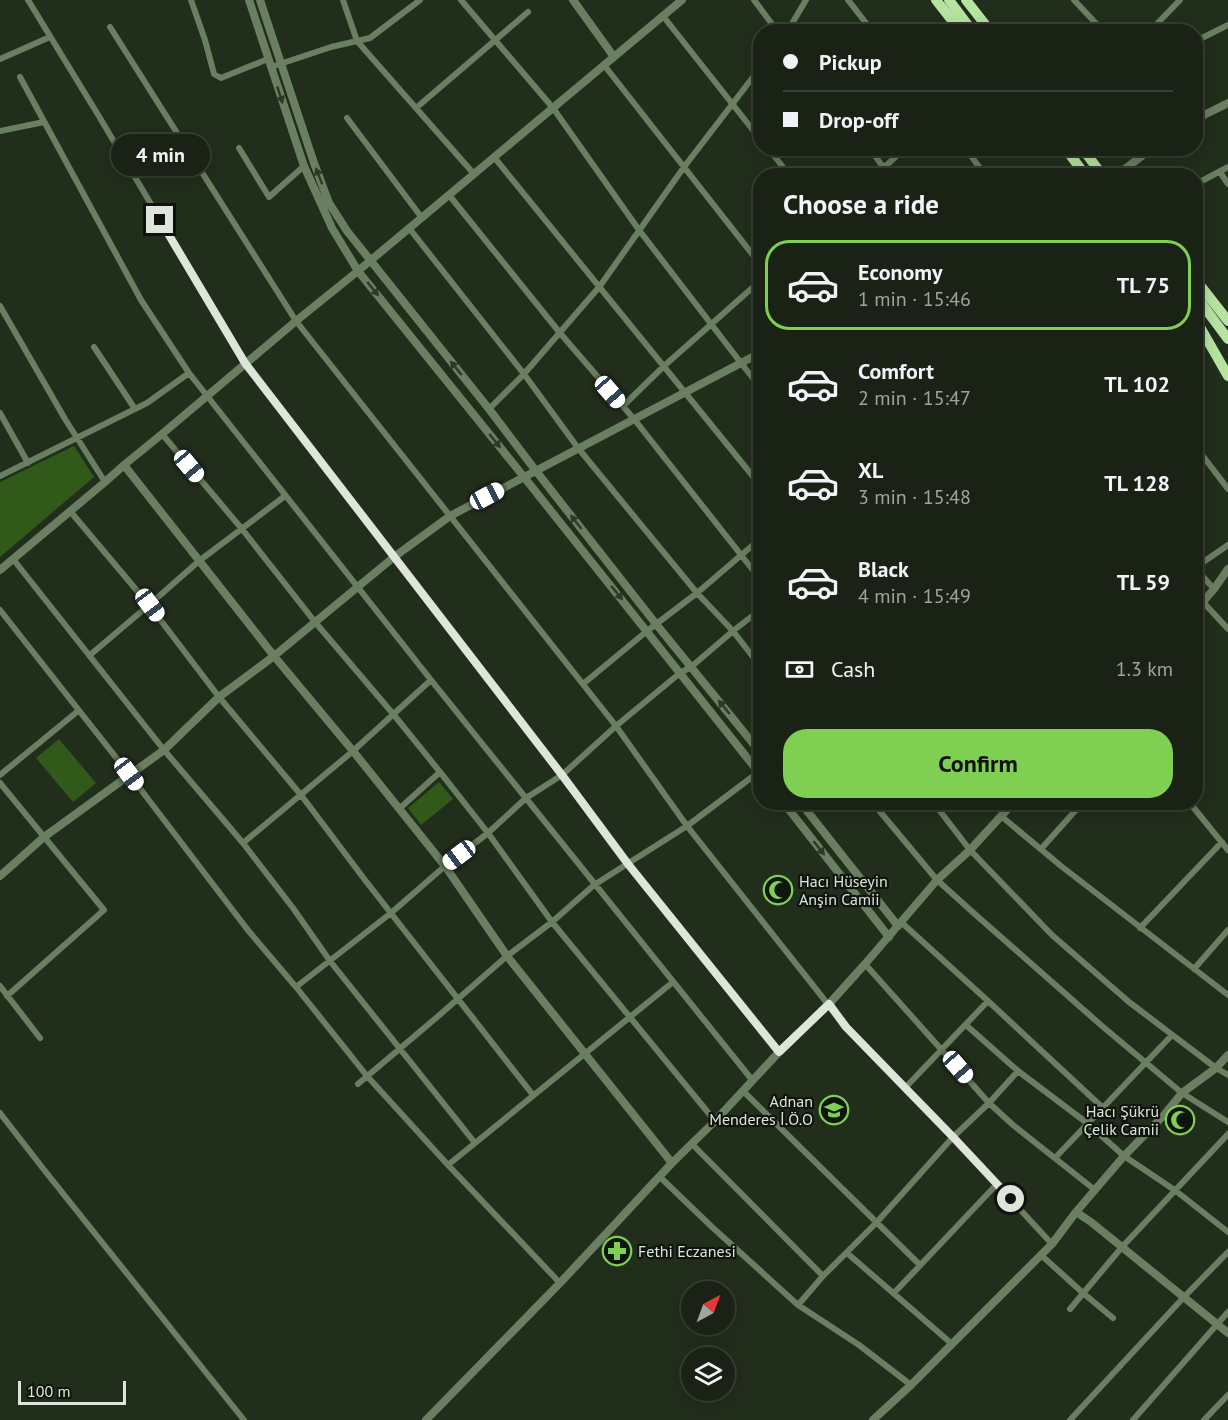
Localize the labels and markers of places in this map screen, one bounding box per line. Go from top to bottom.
place label: Hacı Hüseyin Anşin Camii [799,871,888,909]
mosque icon: Hacı Hüseyin Anşin Camii [762,874,794,906]
place label: Adnan Menderes İ.Ö.O [709,1091,813,1129]
school or university icon: Adnan Menderes İ.Ö.O [818,1094,850,1126]
place label: Hacı Şükrü Çelik Camii [1084,1101,1159,1139]
mosque icon: Hacı Şükrü Çelik Camii [1164,1104,1196,1136]
pharmacy icon: Fethi Eczanesi [601,1235,633,1267]
place label: Fethi Eczanesi [638,1241,736,1261]

